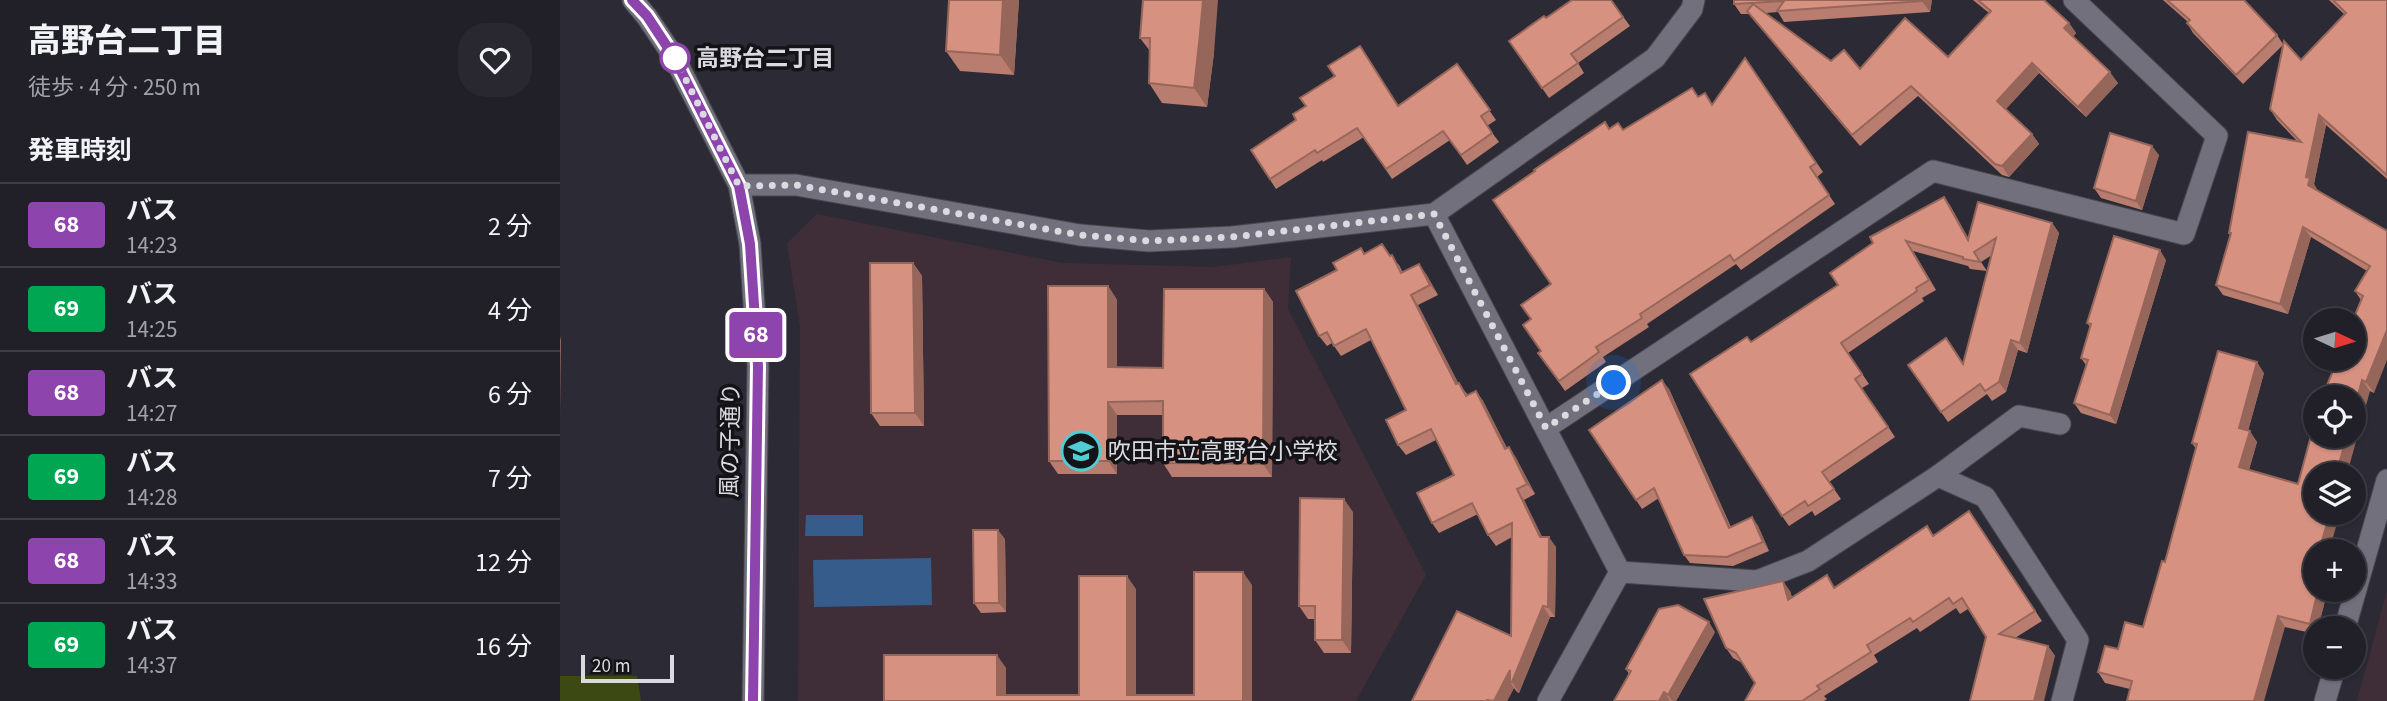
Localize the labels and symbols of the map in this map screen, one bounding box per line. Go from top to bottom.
place label: 高野台二丁目 [696,42,834,75]
marker: 高野台二丁目 [660,43,690,73]
north arrow [2303,308,2366,371]
line badge: 68 [724,312,788,358]
your location [1596,365,1631,400]
street label: 風の子通り [713,382,748,498]
school or university icon: 吹田市立高野台小学校 [1060,430,1102,472]
place label: 吹田市立高野台小学校 [1108,435,1338,468]
scale bar [581,652,674,684]

